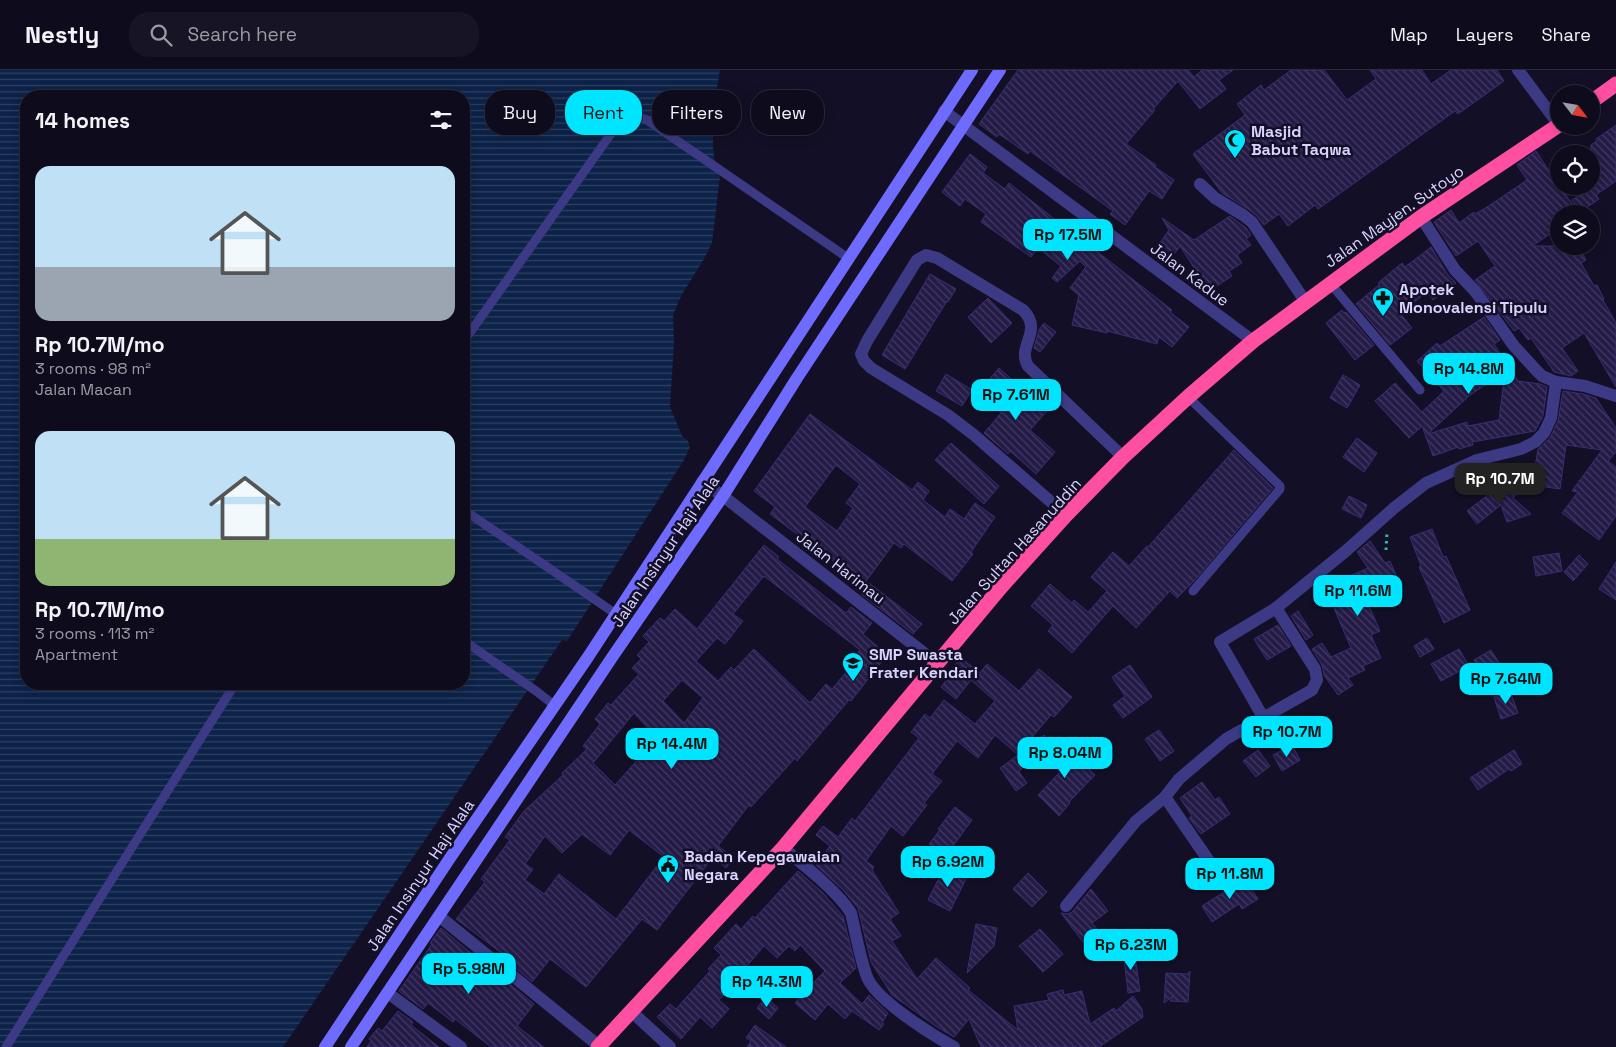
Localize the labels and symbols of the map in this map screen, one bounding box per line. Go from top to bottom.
north arrow [1550,85,1600,135]
place label: Masjid Babut Taqwa [1251,121,1351,160]
mosque icon: Masjid Babut Taqwa [1223,128,1247,159]
street label: Jalan Mayjen. Sutoyo [1321,160,1468,272]
pin: Rp 17.5M [1016,218,1120,261]
street label: Jalan Kadue [1146,238,1233,311]
place label: Apotek Monovalensi Tipulu [1399,279,1547,318]
pharmacy icon: Apotek Monovalensi Tipulu [1371,286,1395,317]
pin: Rp 14.8M [1417,352,1521,395]
pin: Rp 7.61M [964,378,1068,421]
pin: Rp 10.7M [1448,462,1552,505]
street label: Jalan Insinyur Haji Alala [607,471,724,631]
street label: Jalan Sultan Hasanuddin [943,474,1086,629]
street label: Jalan Harimau [792,526,890,609]
pin: Rp 11.6M [1306,574,1410,617]
place label: SMP Swasta Frater Kendari [869,644,978,683]
school or university icon: SMP Swasta Frater Kendari [841,651,865,682]
pin: Rp 7.64M [1454,662,1558,705]
pin: Rp 10.7M [1235,716,1339,758]
pin: Rp 14.4M [620,728,724,770]
pin: Rp 8.04M [1013,736,1117,779]
street label: Jalan Insinyur Haji Alala [362,795,479,955]
place label: Badan Kepegawaian Negara [684,846,840,885]
pin: Rp 6.92M [896,846,1000,888]
public building icon: Badan Kepegawaian Negara [656,853,680,884]
pin: Rp 11.8M [1178,858,1282,900]
pin: Rp 6.23M [1079,928,1183,971]
pin: Rp 5.98M [417,952,521,995]
pin: Rp 14.3M [715,966,819,1008]

